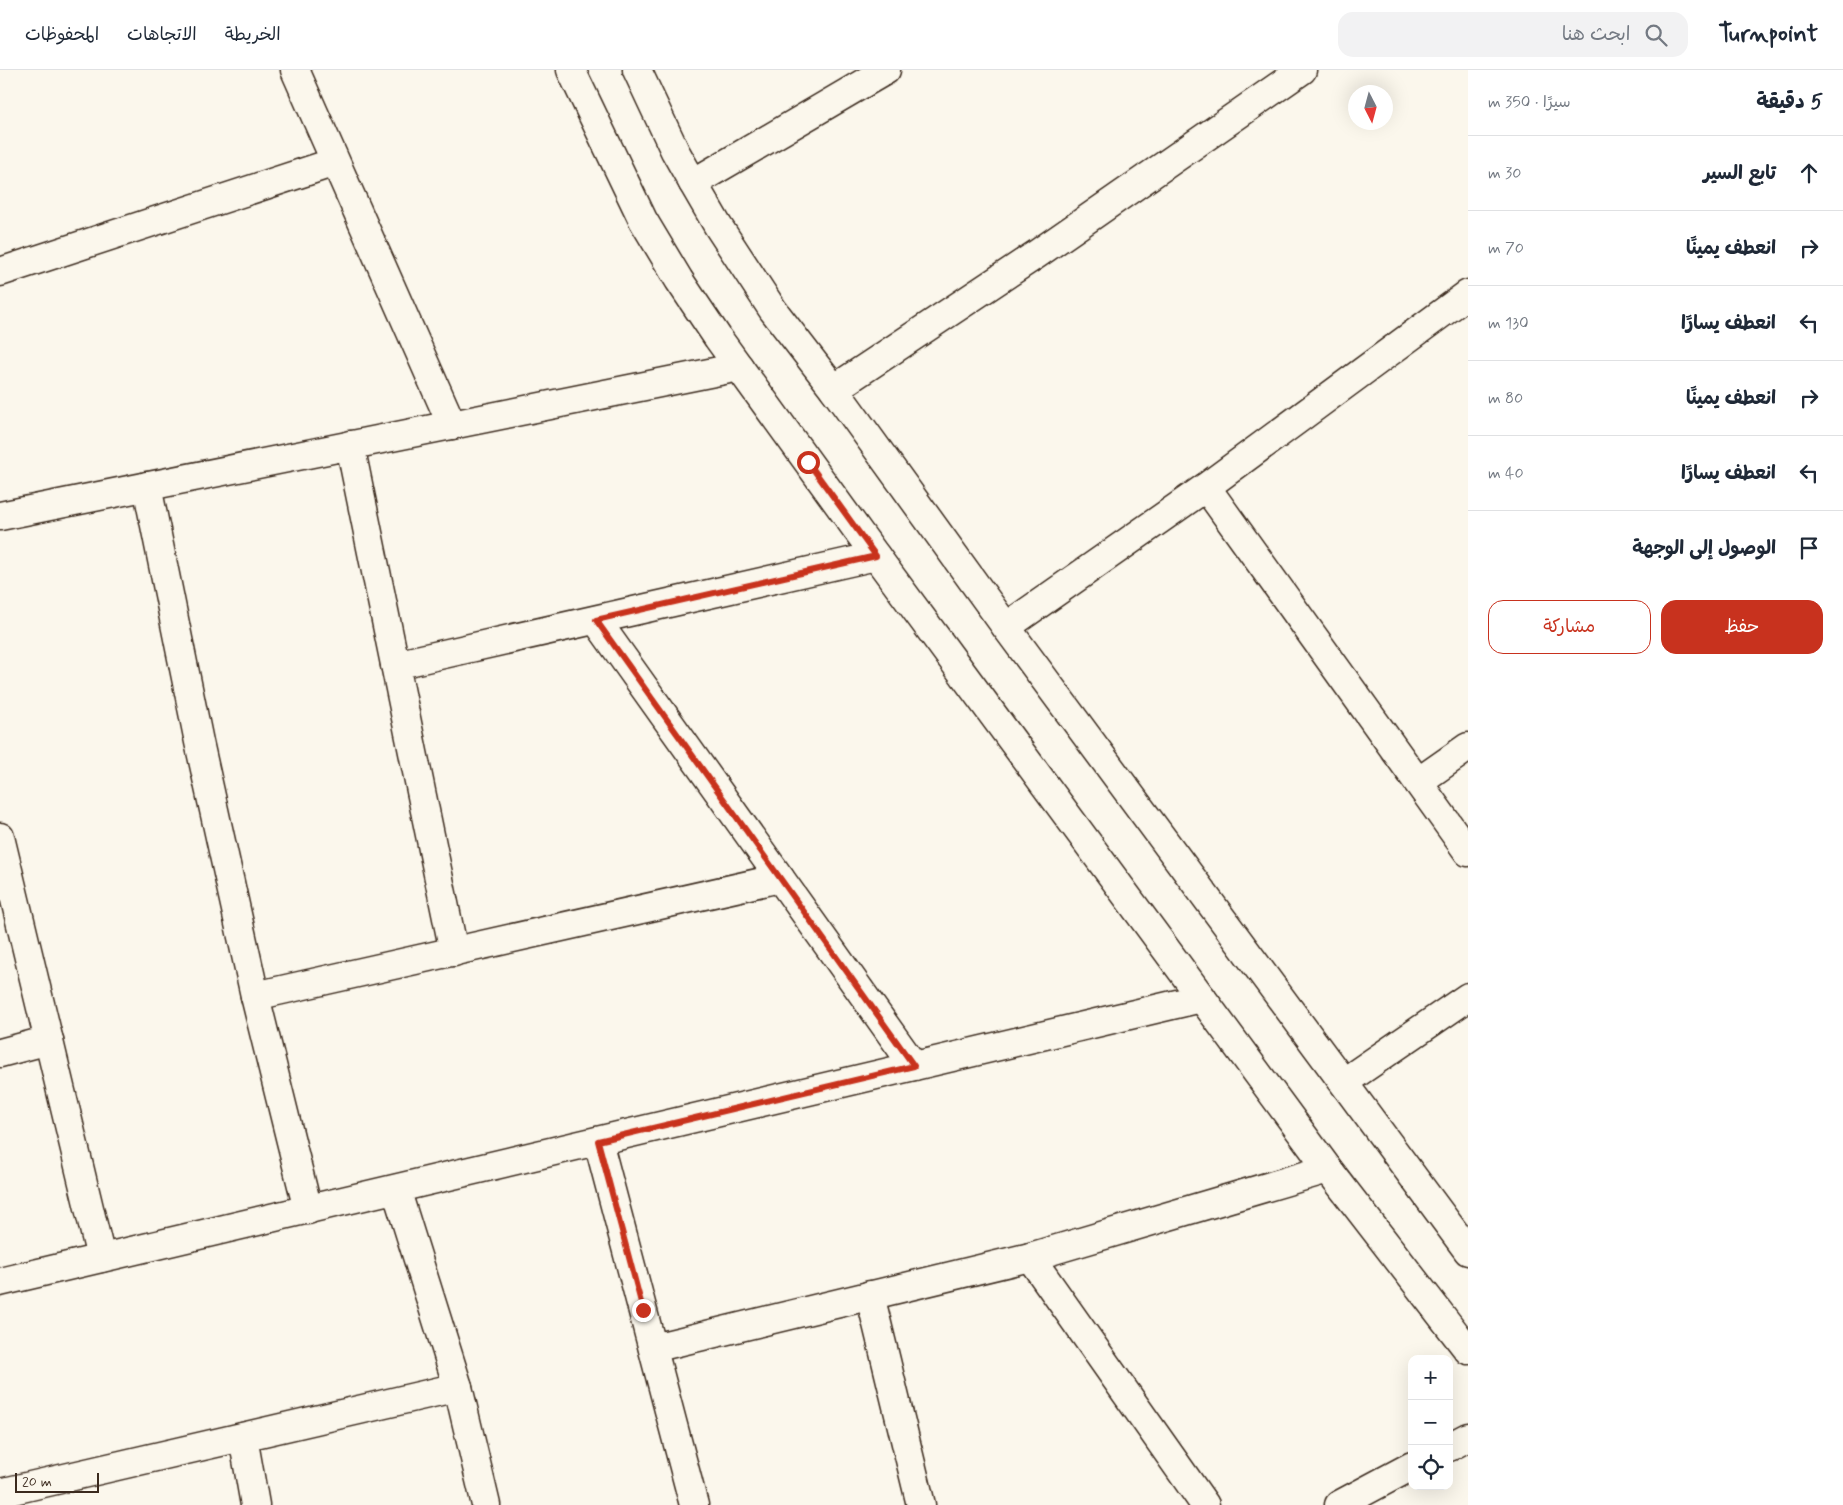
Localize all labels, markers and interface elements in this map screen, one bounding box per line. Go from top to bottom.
search box [1338,12,1688,57]
text: Turnpoint [1718,19,1818,50]
icon: search [1642,21,1670,49]
text: ابحث هنا [1562,22,1630,47]
text: المحفوظات [25,23,99,47]
text: الاتجاهات [127,23,197,47]
text: الخريطة [225,23,281,47]
north arrow [1348,85,1393,130]
text: 5 دقيقة [1756,88,1823,116]
text: سيرًا · 350 m [1488,92,1571,113]
icon: ahead [1795,159,1823,187]
text: تابع السير [1703,161,1776,186]
text: 30 m [1488,163,1521,184]
icon: right [1795,234,1823,262]
text: انعطف يمينًا [1686,236,1776,261]
text: 70 m [1488,238,1524,259]
icon: left [1795,309,1823,337]
text: انعطف يسارًا [1681,311,1776,336]
text: 130 m [1488,313,1529,334]
icon: right [1795,384,1823,412]
text: انعطف يمينًا [1686,386,1776,411]
text: 80 m [1488,388,1523,409]
route start [797,451,820,474]
icon: left [1795,459,1823,487]
text: انعطف يسارًا [1681,461,1776,486]
text: 40 m [1488,463,1524,484]
icon: arrive [1795,534,1823,562]
text: الوصول إلى الوجهة [1632,536,1776,561]
button: مشاركة [1488,600,1651,654]
button: حفظ [1661,600,1823,654]
route end [632,1299,655,1322]
map controls [1408,1355,1453,1490]
button: + [1408,1355,1453,1400]
button: − [1408,1400,1453,1445]
button: locate [1408,1445,1453,1490]
scale bar [15,1470,99,1493]
text: 20 m [22,1473,52,1491]

